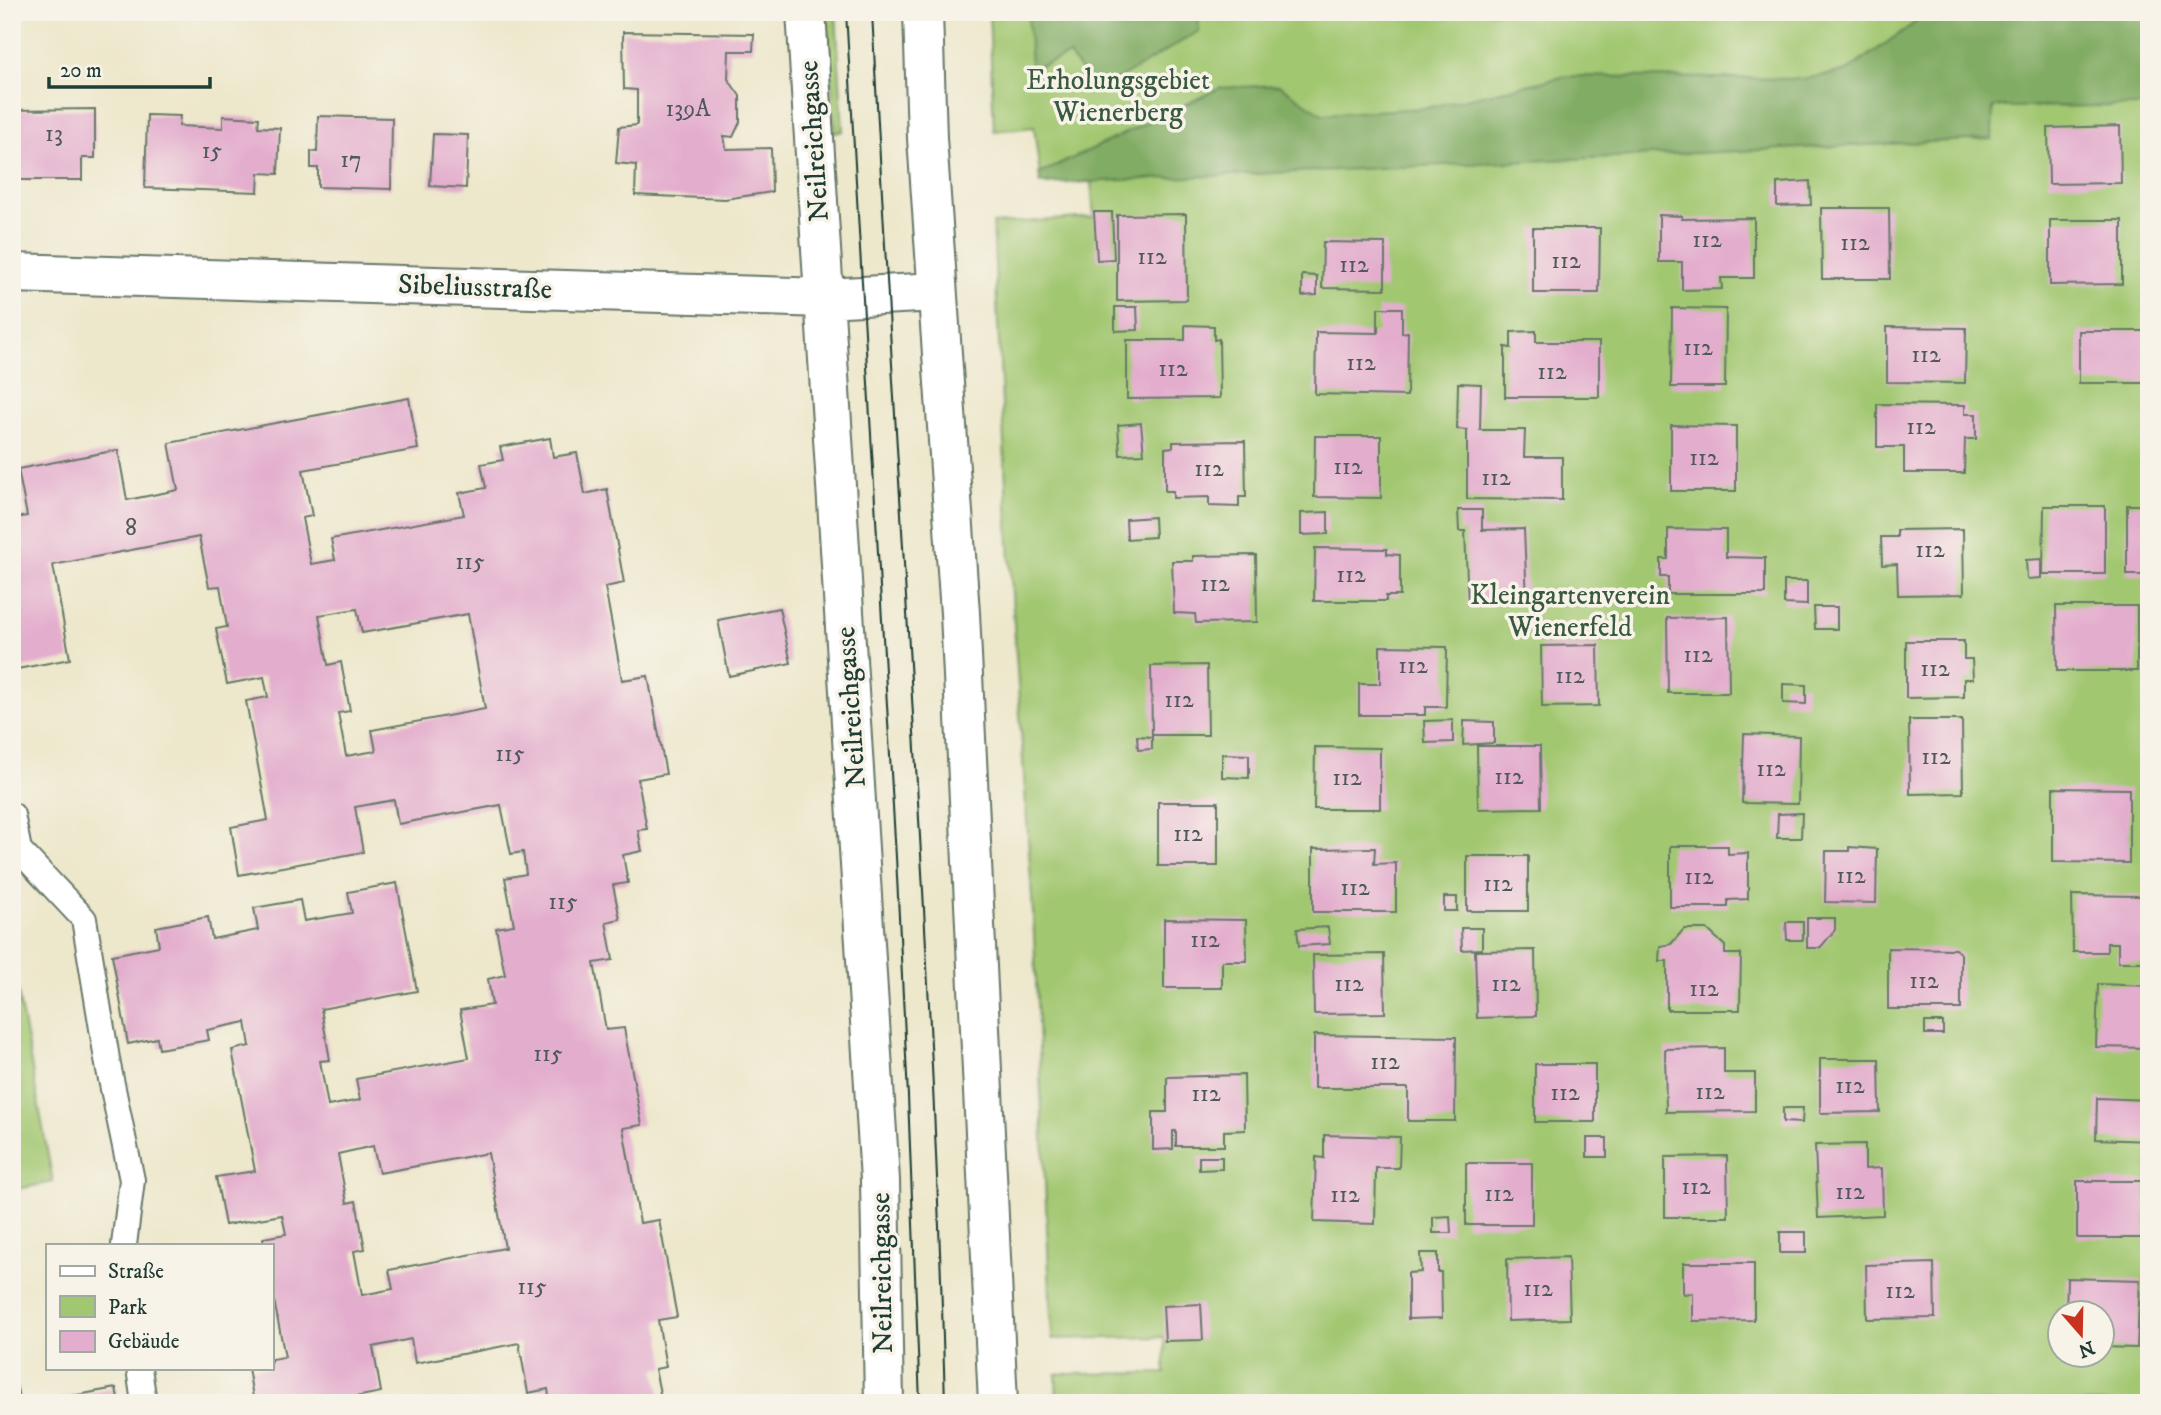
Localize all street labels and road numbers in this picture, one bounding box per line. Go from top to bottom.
street label: Neilreichgasse [791,59,837,223]
street label: Sibeliusstraße [397,267,553,307]
street label: Neilreichgasse [828,625,874,789]
street label: Neilreichgasse [863,1192,901,1354]

